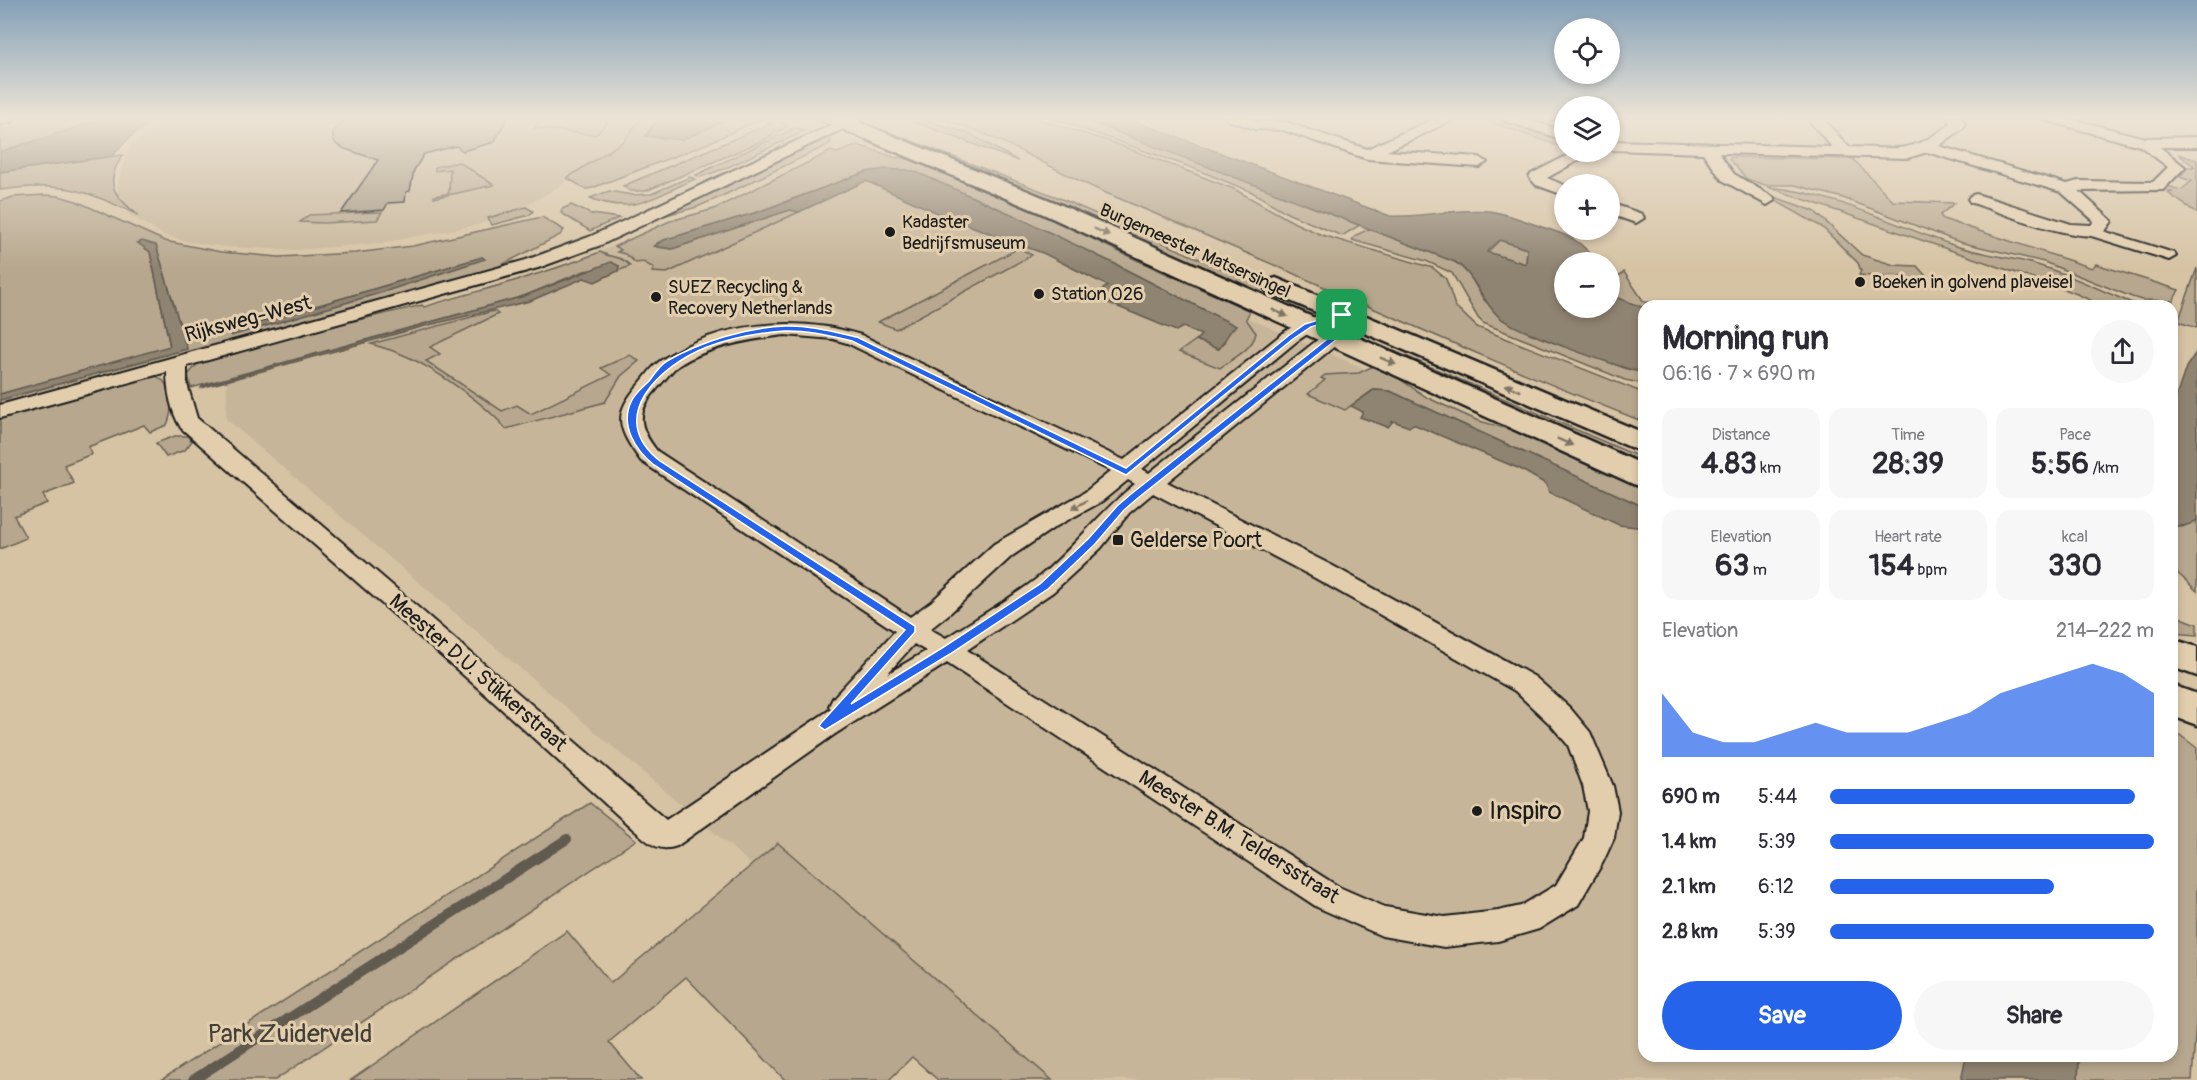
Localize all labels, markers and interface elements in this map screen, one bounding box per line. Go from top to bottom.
map controls [1554,18,1620,318]
button: locate [1554,18,1620,84]
button: layers [1554,96,1620,162]
button: + [1554,174,1620,240]
street label: Burgemeester Matsersingel [1096,198,1294,304]
place label: Kadaster Bedrijfsmuseum [902,211,1026,255]
marker: Kadaster Bedrijfsmuseum [883,225,897,239]
one-way arrow [1094,228,1111,237]
button: − [1554,252,1620,318]
place label: Boeken in golvend plaveisel [1872,271,2073,294]
marker: Boeken in golvend plaveisel [1853,275,1867,289]
place label: SUEZ Recycling & Recovery Netherlands [668,276,832,320]
place label: Station 026 [1051,283,1143,306]
marker: Station 026 [1032,287,1046,301]
street label: Rijksweg-West [182,289,315,349]
pin [1316,289,1367,340]
marker: SUEZ Recycling & Recovery Netherlands [649,290,663,304]
icon: arrive [1325,298,1358,331]
one-way arrow [1271,308,1288,317]
text: Morning run [1662,318,1829,359]
button: share [2091,320,2154,383]
one-way arrow [1379,357,1396,366]
text: 06:16 · 7 × 690 m [1662,361,1815,386]
one-way arrow [1503,383,1521,393]
text: Distance [1712,425,1770,445]
text: Time [1891,425,1925,445]
text: Pace [2059,425,2091,445]
one-way arrow [1557,437,1574,446]
text: 4.83 [1701,445,1757,482]
text: 28:39 [1872,445,1944,482]
text: 5:56 [2031,445,2089,482]
text: km [1757,458,1781,478]
text: /km [2089,458,2119,478]
one-way arrow [1070,500,1087,510]
place label: Gelderse Poort [1130,527,1263,554]
text: Elevation [1711,527,1771,547]
text: Heart rate [1874,527,1942,547]
text: kcal [2062,527,2088,547]
marker: Gelderse Poort [1111,533,1125,547]
text: 63 [1715,547,1749,584]
text: 154 [1869,547,1914,584]
text: 330 [2048,547,2102,584]
text: m [1749,560,1767,580]
text: bpm [1914,560,1947,580]
street label: Meester D.U. Stikkerstraat [383,588,573,758]
text: Elevation [1662,618,1738,643]
text: 214–222 m [2056,618,2154,643]
street label: Meester B.M. Teldersstraat [1134,764,1345,910]
text: 690 m [1662,784,1720,809]
text: 5:44 [1758,784,1797,809]
place label: Inspiro [1489,795,1562,827]
marker: Inspiro [1470,804,1484,818]
text: 1.4 km [1662,829,1716,854]
text: 5:39 [1758,829,1796,854]
text: 2.1 km [1662,874,1716,899]
text: 6:12 [1758,874,1794,899]
text: 2.8 km [1662,919,1718,944]
text: 5:39 [1758,919,1796,944]
button: Save [1662,981,1902,1050]
button: Share [1914,981,2154,1050]
park label: Park Zuiderveld [207,1018,373,1050]

